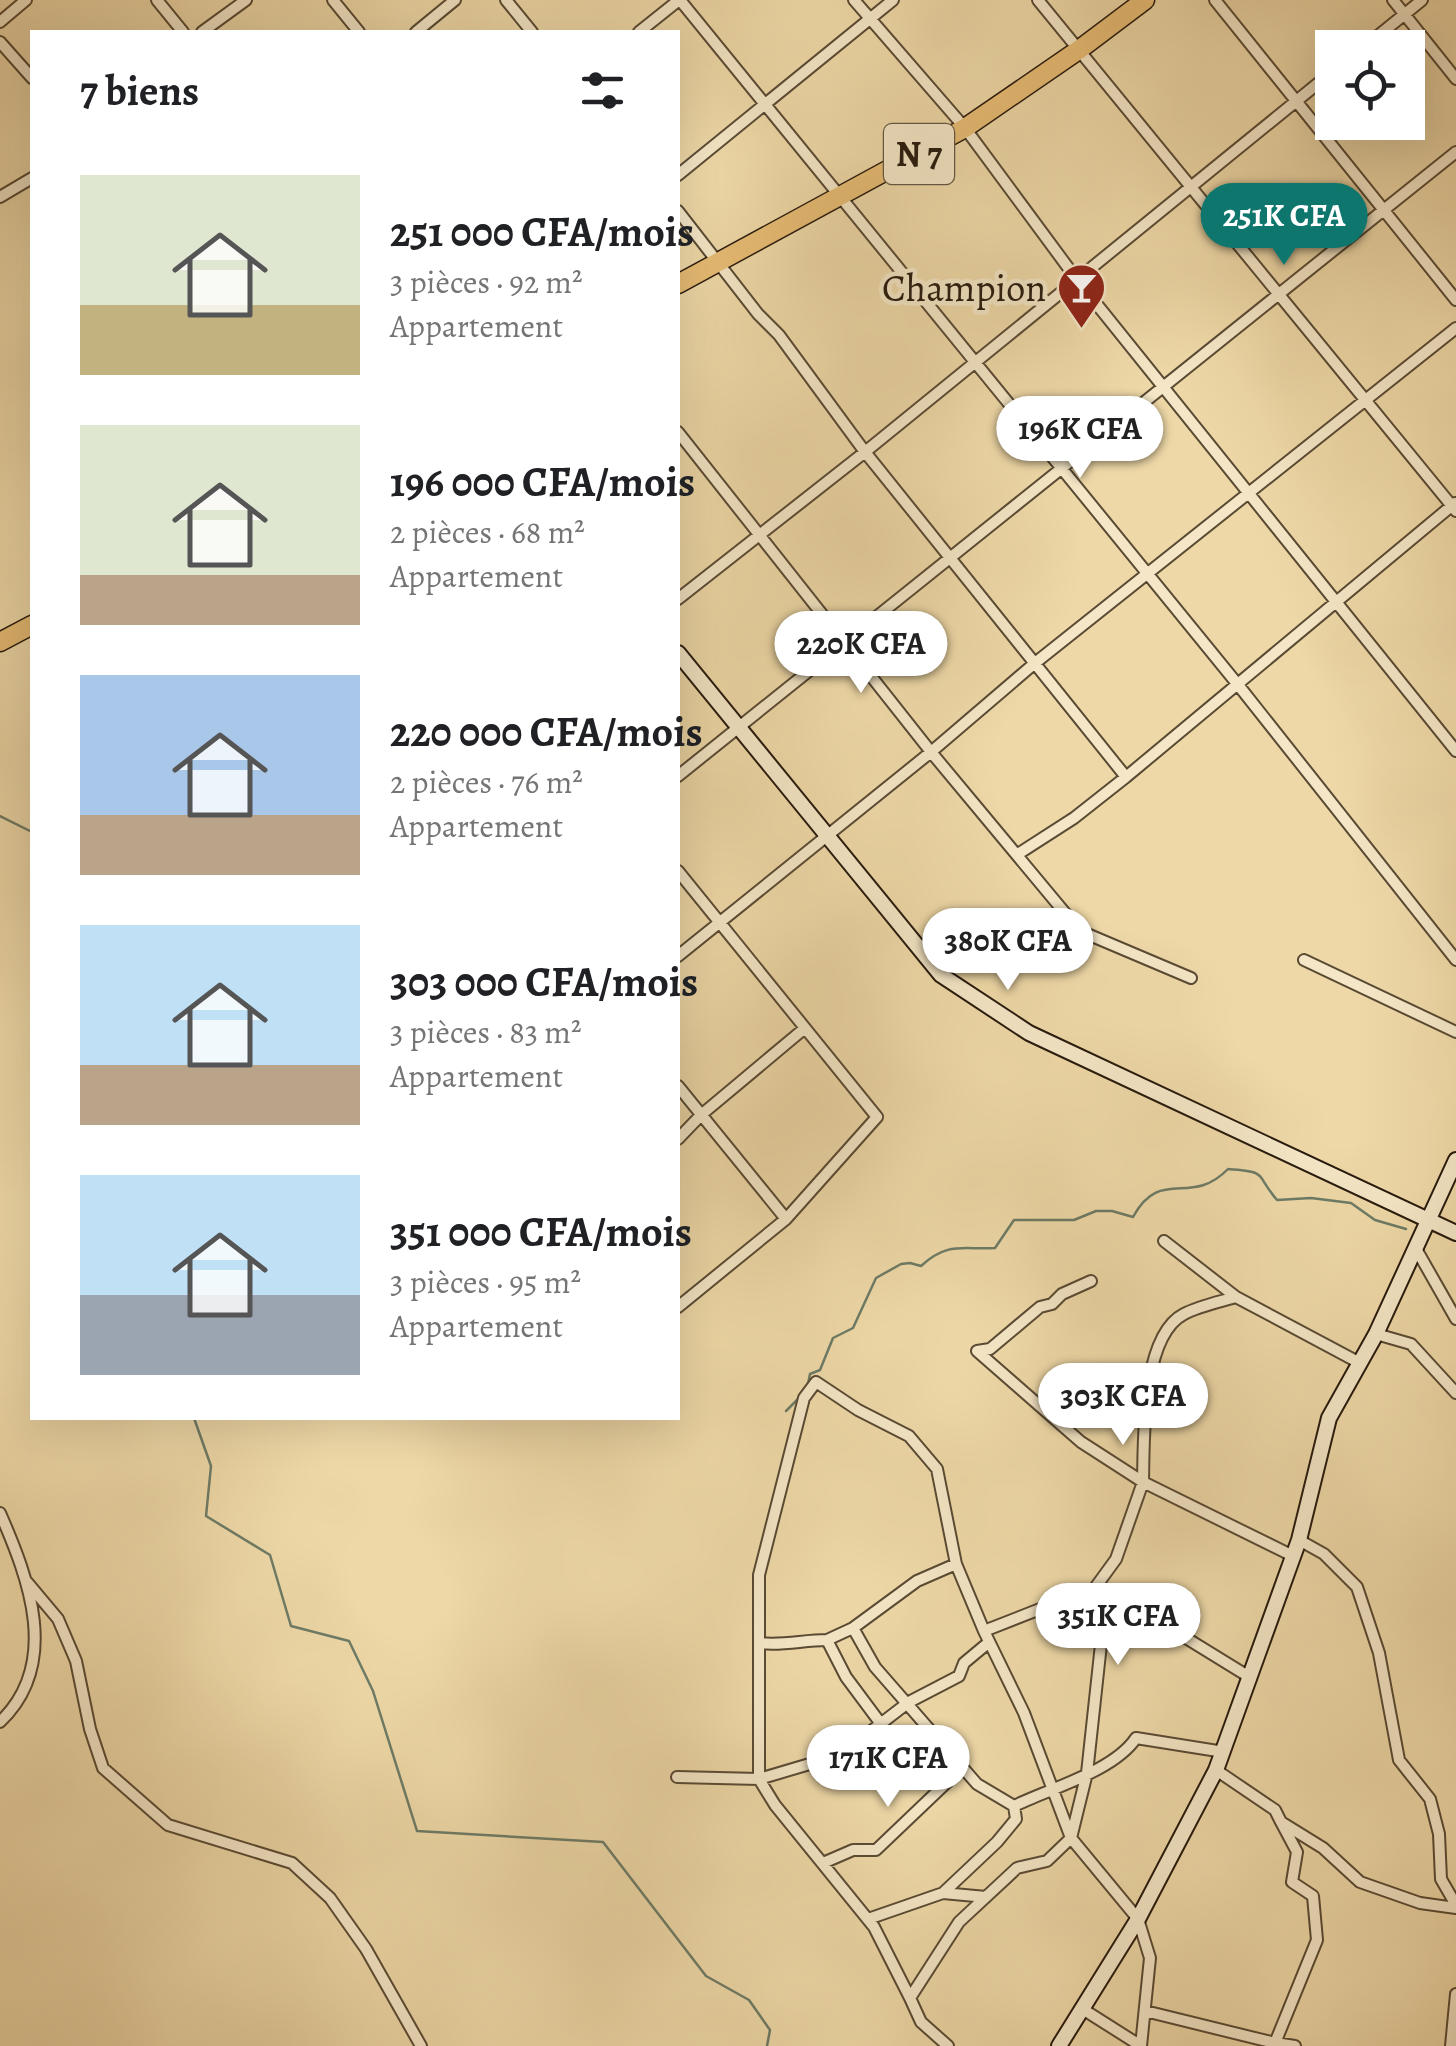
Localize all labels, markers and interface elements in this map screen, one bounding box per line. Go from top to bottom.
map controls [1315,30,1425,140]
button: locate [1315,30,1425,140]
text: 7 biens [80,62,199,119]
icon: filters [575,63,630,118]
road number: N 7 [884,124,954,184]
pin: 251K CFA [1181,183,1387,268]
text: 251K CFA [1223,193,1345,237]
text: 251 000 CFA/mois [390,203,694,260]
icon: home [160,215,280,335]
text: 3 pièces · 92 m² [390,260,582,304]
place label: Champion [882,262,1046,314]
bar icon: Champion [1055,262,1107,330]
text: Appartement [390,304,563,348]
pin: 196K CFA [977,396,1183,481]
text: 196K CFA [1018,406,1142,450]
text: 196 000 CFA/mois [390,453,695,510]
icon: home [160,465,280,585]
text: 2 pièces · 68 m² [390,510,585,554]
text: Appartement [390,554,563,598]
pin: 220K CFA [758,611,964,696]
text: 220K CFA [796,621,926,665]
text: 220 000 CFA/mois [390,703,703,760]
icon: home [160,715,280,835]
text: 2 pièces · 76 m² [390,760,583,804]
text: Appartement [390,804,563,848]
pin: 380K CFA [905,908,1111,993]
text: 380K CFA [944,918,1072,962]
text: 303 000 CFA/mois [390,953,698,1010]
icon: home [160,965,280,1085]
text: 3 pièces · 83 m² [390,1010,582,1054]
text: Appartement [390,1054,563,1098]
text: 351 000 CFA/mois [390,1203,692,1260]
icon: home [160,1215,280,1335]
text: 3 pièces · 95 m² [390,1260,581,1304]
text: Appartement [390,1304,563,1348]
pin: 303K CFA [1020,1363,1226,1448]
text: 303K CFA [1060,1373,1186,1417]
pin: 351K CFA [1015,1583,1221,1668]
text: 351K CFA [1057,1593,1179,1637]
pin: 171K CFA [785,1725,991,1810]
text: 171K CFA [829,1735,947,1779]

